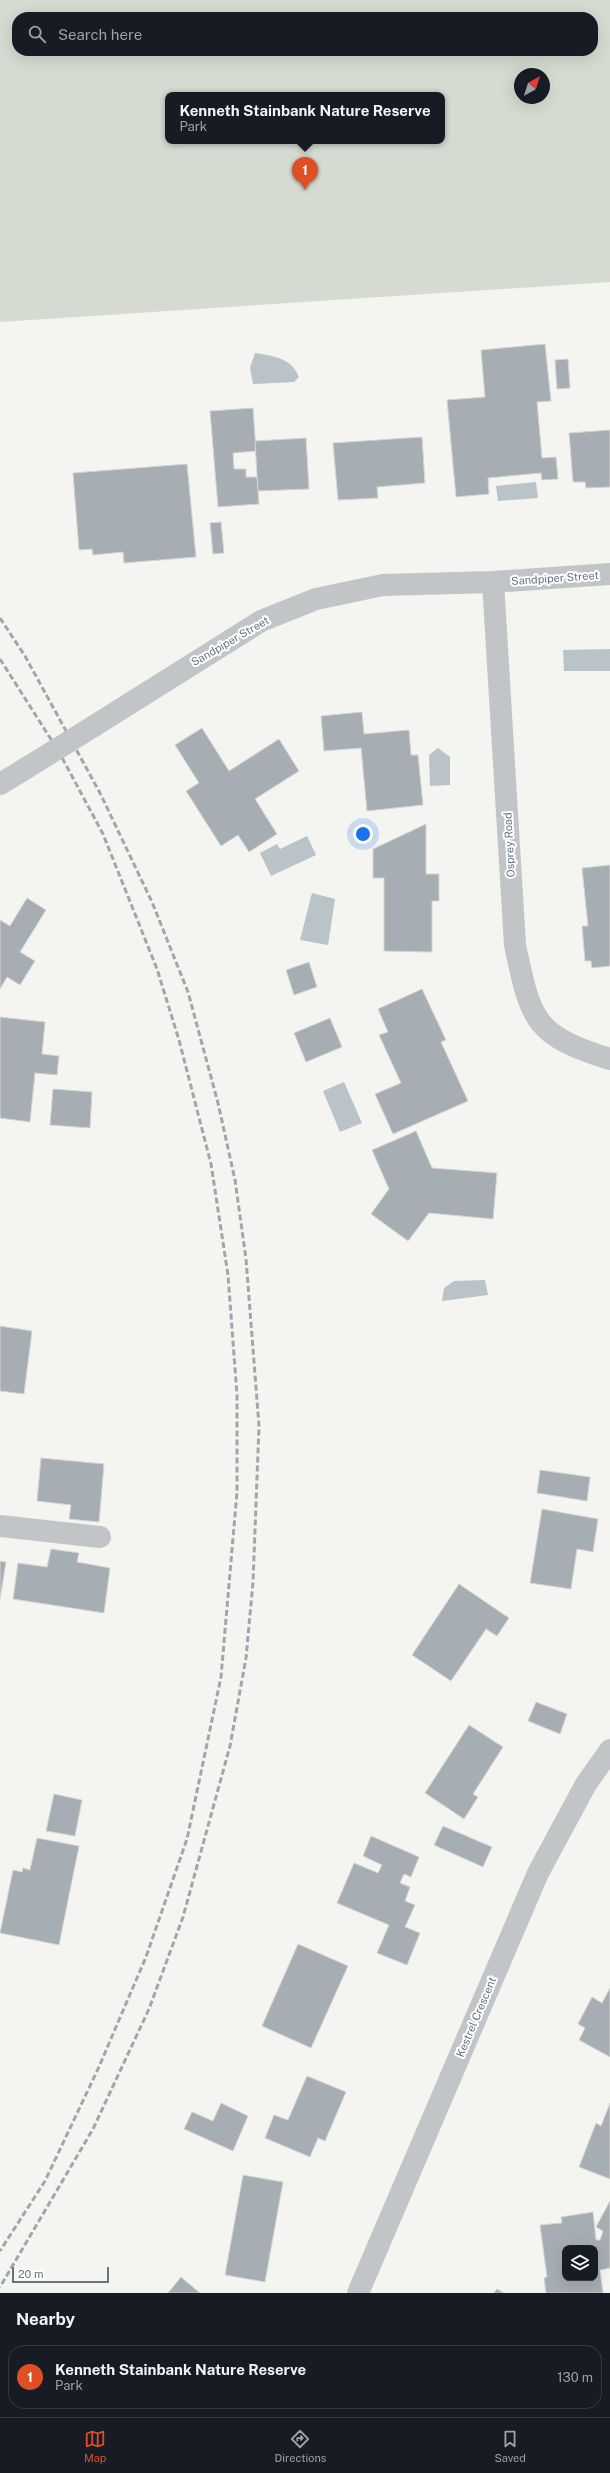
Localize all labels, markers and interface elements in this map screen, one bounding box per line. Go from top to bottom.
search box [12,12,598,56]
icon: search [26,23,48,45]
text: Search here [58,26,142,43]
north arrow [514,68,550,104]
popup [165,92,445,144]
text: Kenneth Stainbank Nature Reserve [179,102,431,119]
text: Park [179,119,207,134]
pin: 1 [292,157,318,190]
street label: Sandpiper Street [511,569,599,587]
street label: Sandpiper Street [189,614,271,668]
street label: Osprey Road [501,812,517,878]
your location [353,824,373,844]
street label: Kestrel Crescent [454,1975,498,2059]
map controls [562,2245,598,2281]
button: layers [562,2245,598,2281]
scale bar [12,2265,109,2284]
text: 20 m [18,2268,43,2280]
text: Nearby [16,2309,75,2329]
text: Kenneth Stainbank Nature Reserve [55,2361,306,2378]
text: 1 [27,2370,33,2385]
text: 130 m [557,2370,593,2385]
text: Park [55,2378,83,2393]
tab: Map [84,2428,106,2464]
tab: Directions [275,2428,326,2464]
tab: Saved [494,2428,526,2464]

